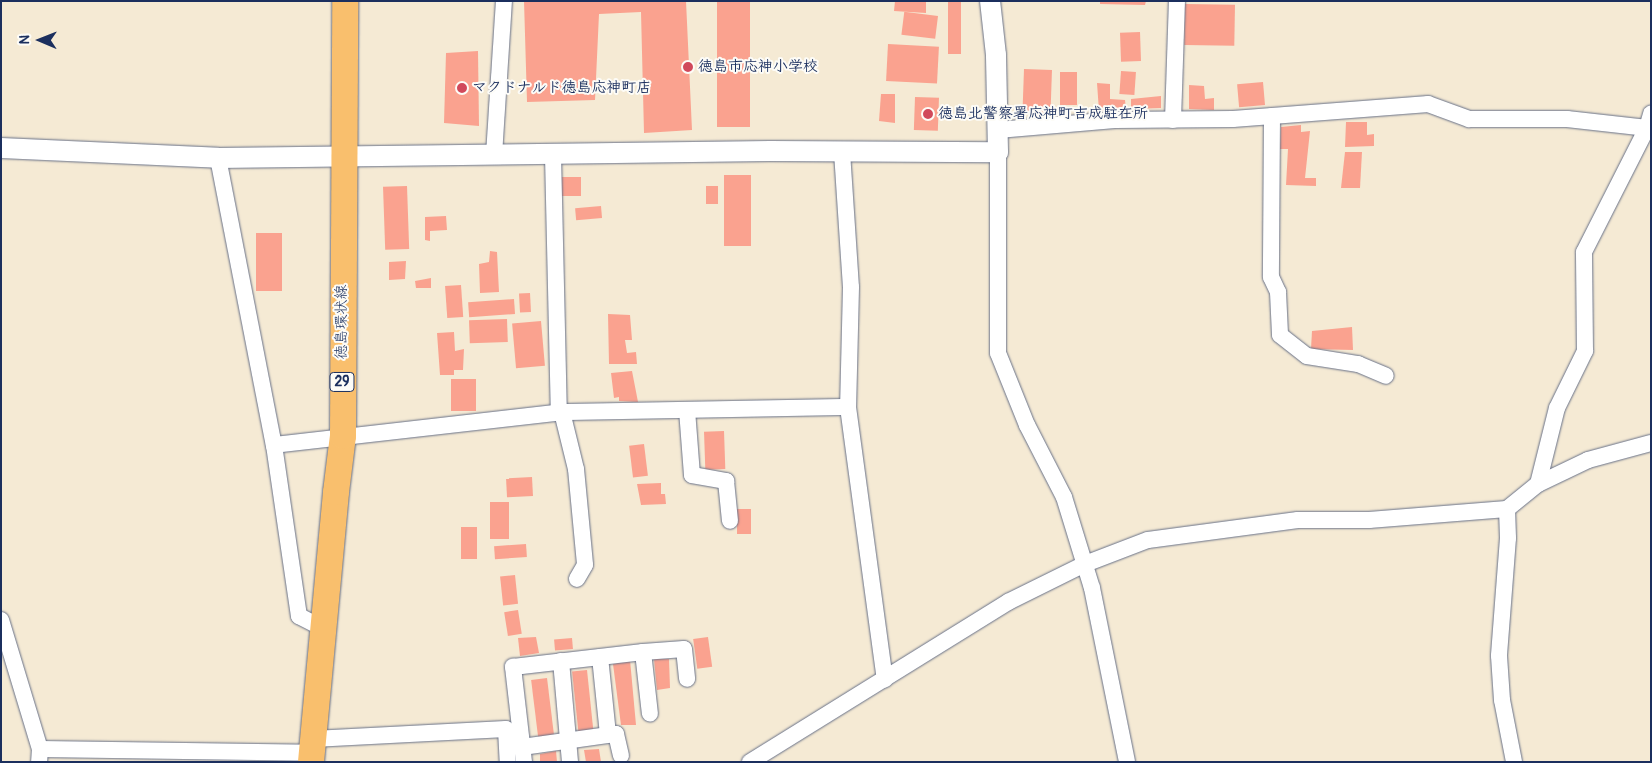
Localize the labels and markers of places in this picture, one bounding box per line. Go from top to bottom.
place label: 徳島市応神小学校 [698,58,818,76]
marker: 徳島市応神小学校 [682,61,694,73]
place label: マクドナルド徳島応神町店 [472,79,652,97]
marker: マクドナルド徳島応神町店 [456,82,468,94]
place label: 徳島北警察署応神町吉成駐在所 [938,105,1148,123]
marker: 徳島北警察署応神町吉成駐在所 [922,108,934,120]

